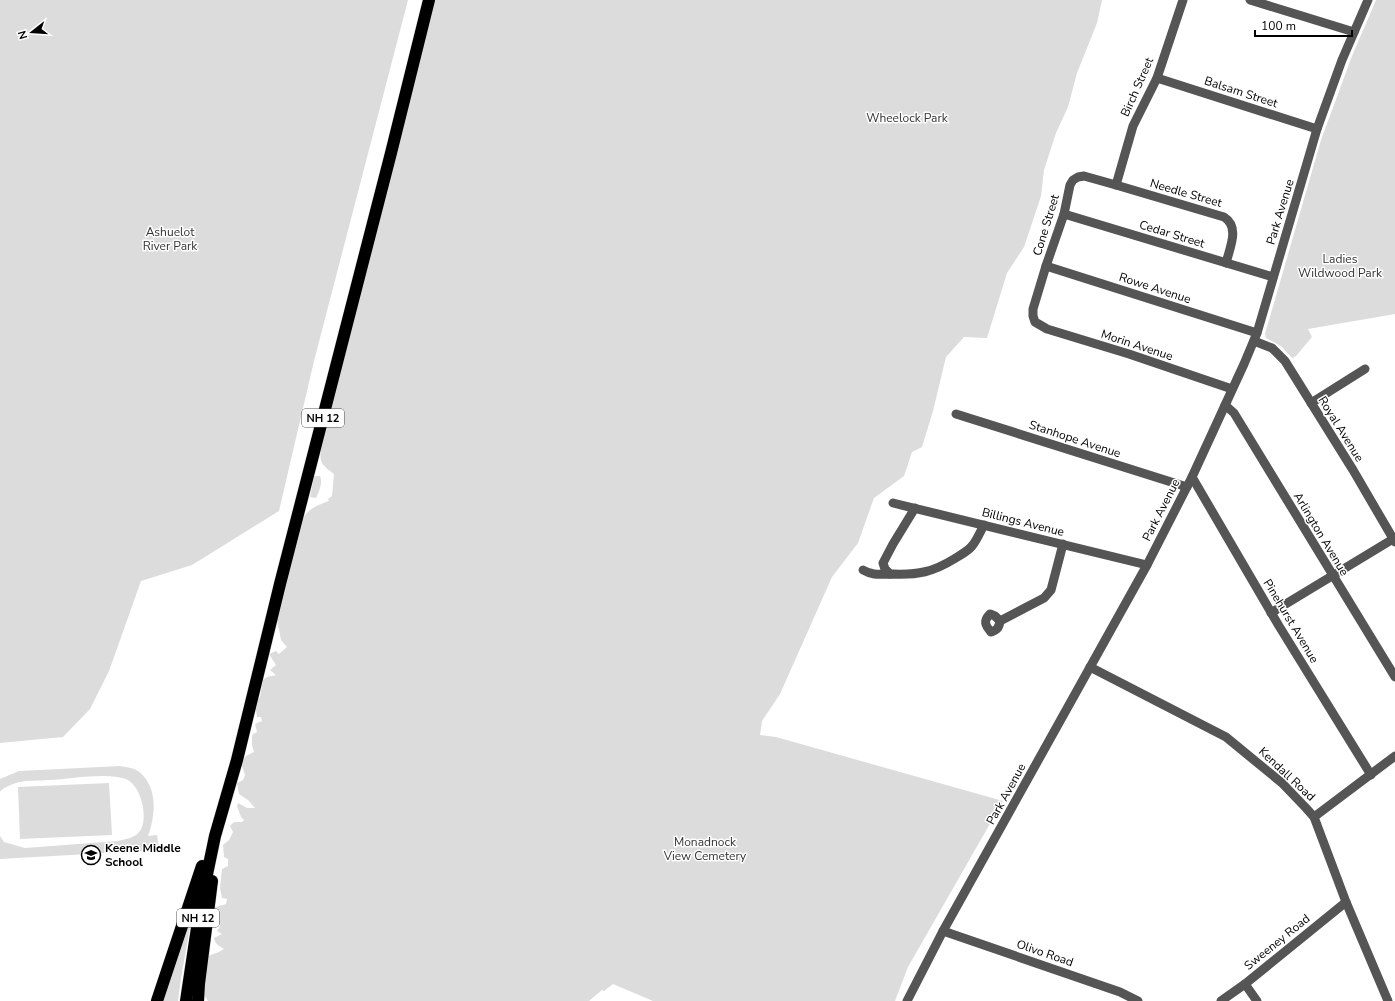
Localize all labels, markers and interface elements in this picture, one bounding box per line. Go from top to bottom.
north arrow [12,12,52,52]
scale bar [1255,12,1352,38]
text: 100 m [1261,18,1296,34]
text: N [15,29,31,41]
street label: Birch Street [1117,54,1158,119]
street label: Balsam Street [1202,73,1280,112]
park label: Wheelock Park [866,110,949,126]
street label: Needle Street [1148,175,1225,211]
street label: Park Avenue [1262,177,1298,247]
street label: Cone Street [1029,192,1063,258]
street label: Cedar Street [1137,216,1207,252]
park label: Ashuelot River Park [143,224,198,254]
park label: Ladies Wildwood Park [1298,251,1383,281]
street label: Rowe Avenue [1117,269,1193,307]
street label: Morin Avenue [1099,326,1175,364]
street label: Royal Avenue [1315,393,1367,465]
road number: NH 12 [302,409,344,427]
street label: Stanhope Avenue [1027,417,1123,461]
street label: Park Avenue [1138,476,1184,544]
street label: Arlington Avenue [1290,489,1352,579]
street label: Billings Avenue [980,504,1066,540]
street label: Pinehurst Avenue [1260,576,1322,666]
street label: Kendall Road [1255,744,1319,804]
street label: Park Avenue [983,760,1029,828]
park label: Monadnock View Cemetery [663,834,747,864]
place label: Keene Middle School [105,840,181,870]
school or university icon: Keene Middle School [80,844,102,866]
road number: NH 12 [177,909,219,927]
street label: Sweeney Road [1241,910,1313,974]
street label: Olivo Road [1014,936,1076,970]

